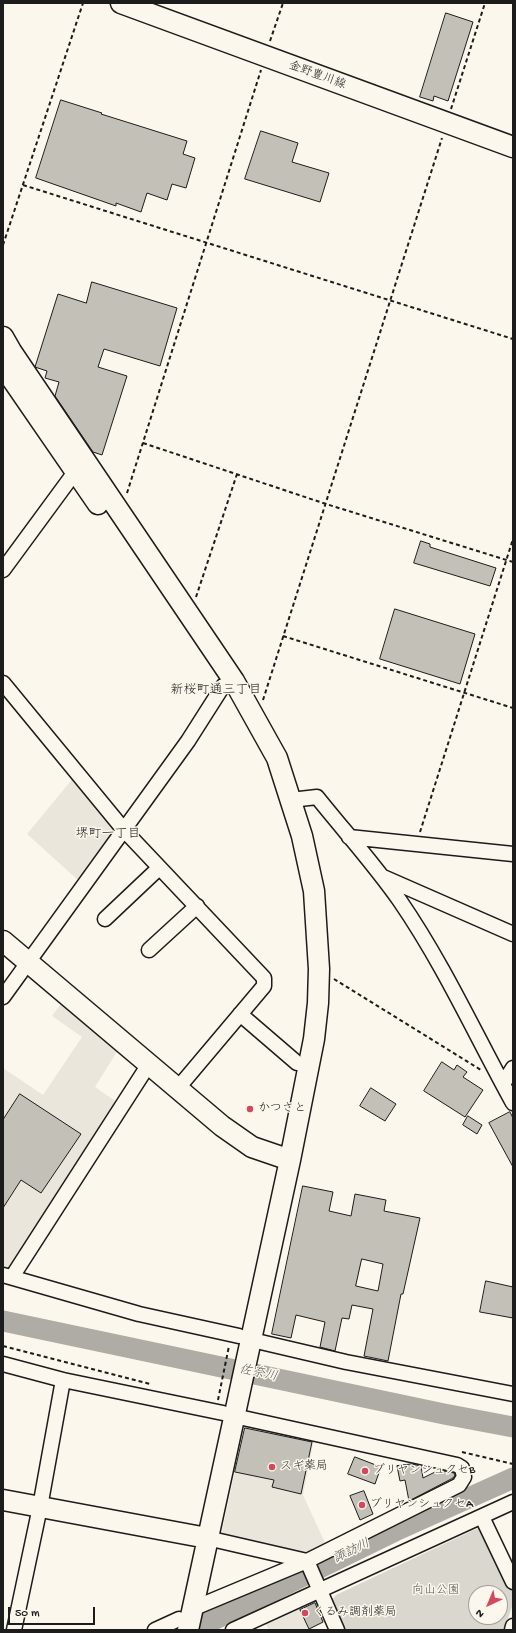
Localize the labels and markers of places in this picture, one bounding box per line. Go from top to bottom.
place label: かつさと [258,1102,306,1116]
marker: かつさと [245,1104,255,1114]
place label: スギ薬局 [280,1460,328,1474]
marker: スギ薬局 [267,1462,277,1472]
place label: ブリヤンシュクセB [373,1464,475,1478]
marker: ブリヤンシュクセB [360,1466,370,1476]
place label: ブリヤンシュクセA [370,1498,473,1512]
marker: ブリヤンシュクセA [357,1500,367,1510]
place label: くるみ調剤薬局 [313,1606,397,1620]
marker: くるみ調剤薬局 [300,1608,310,1618]

